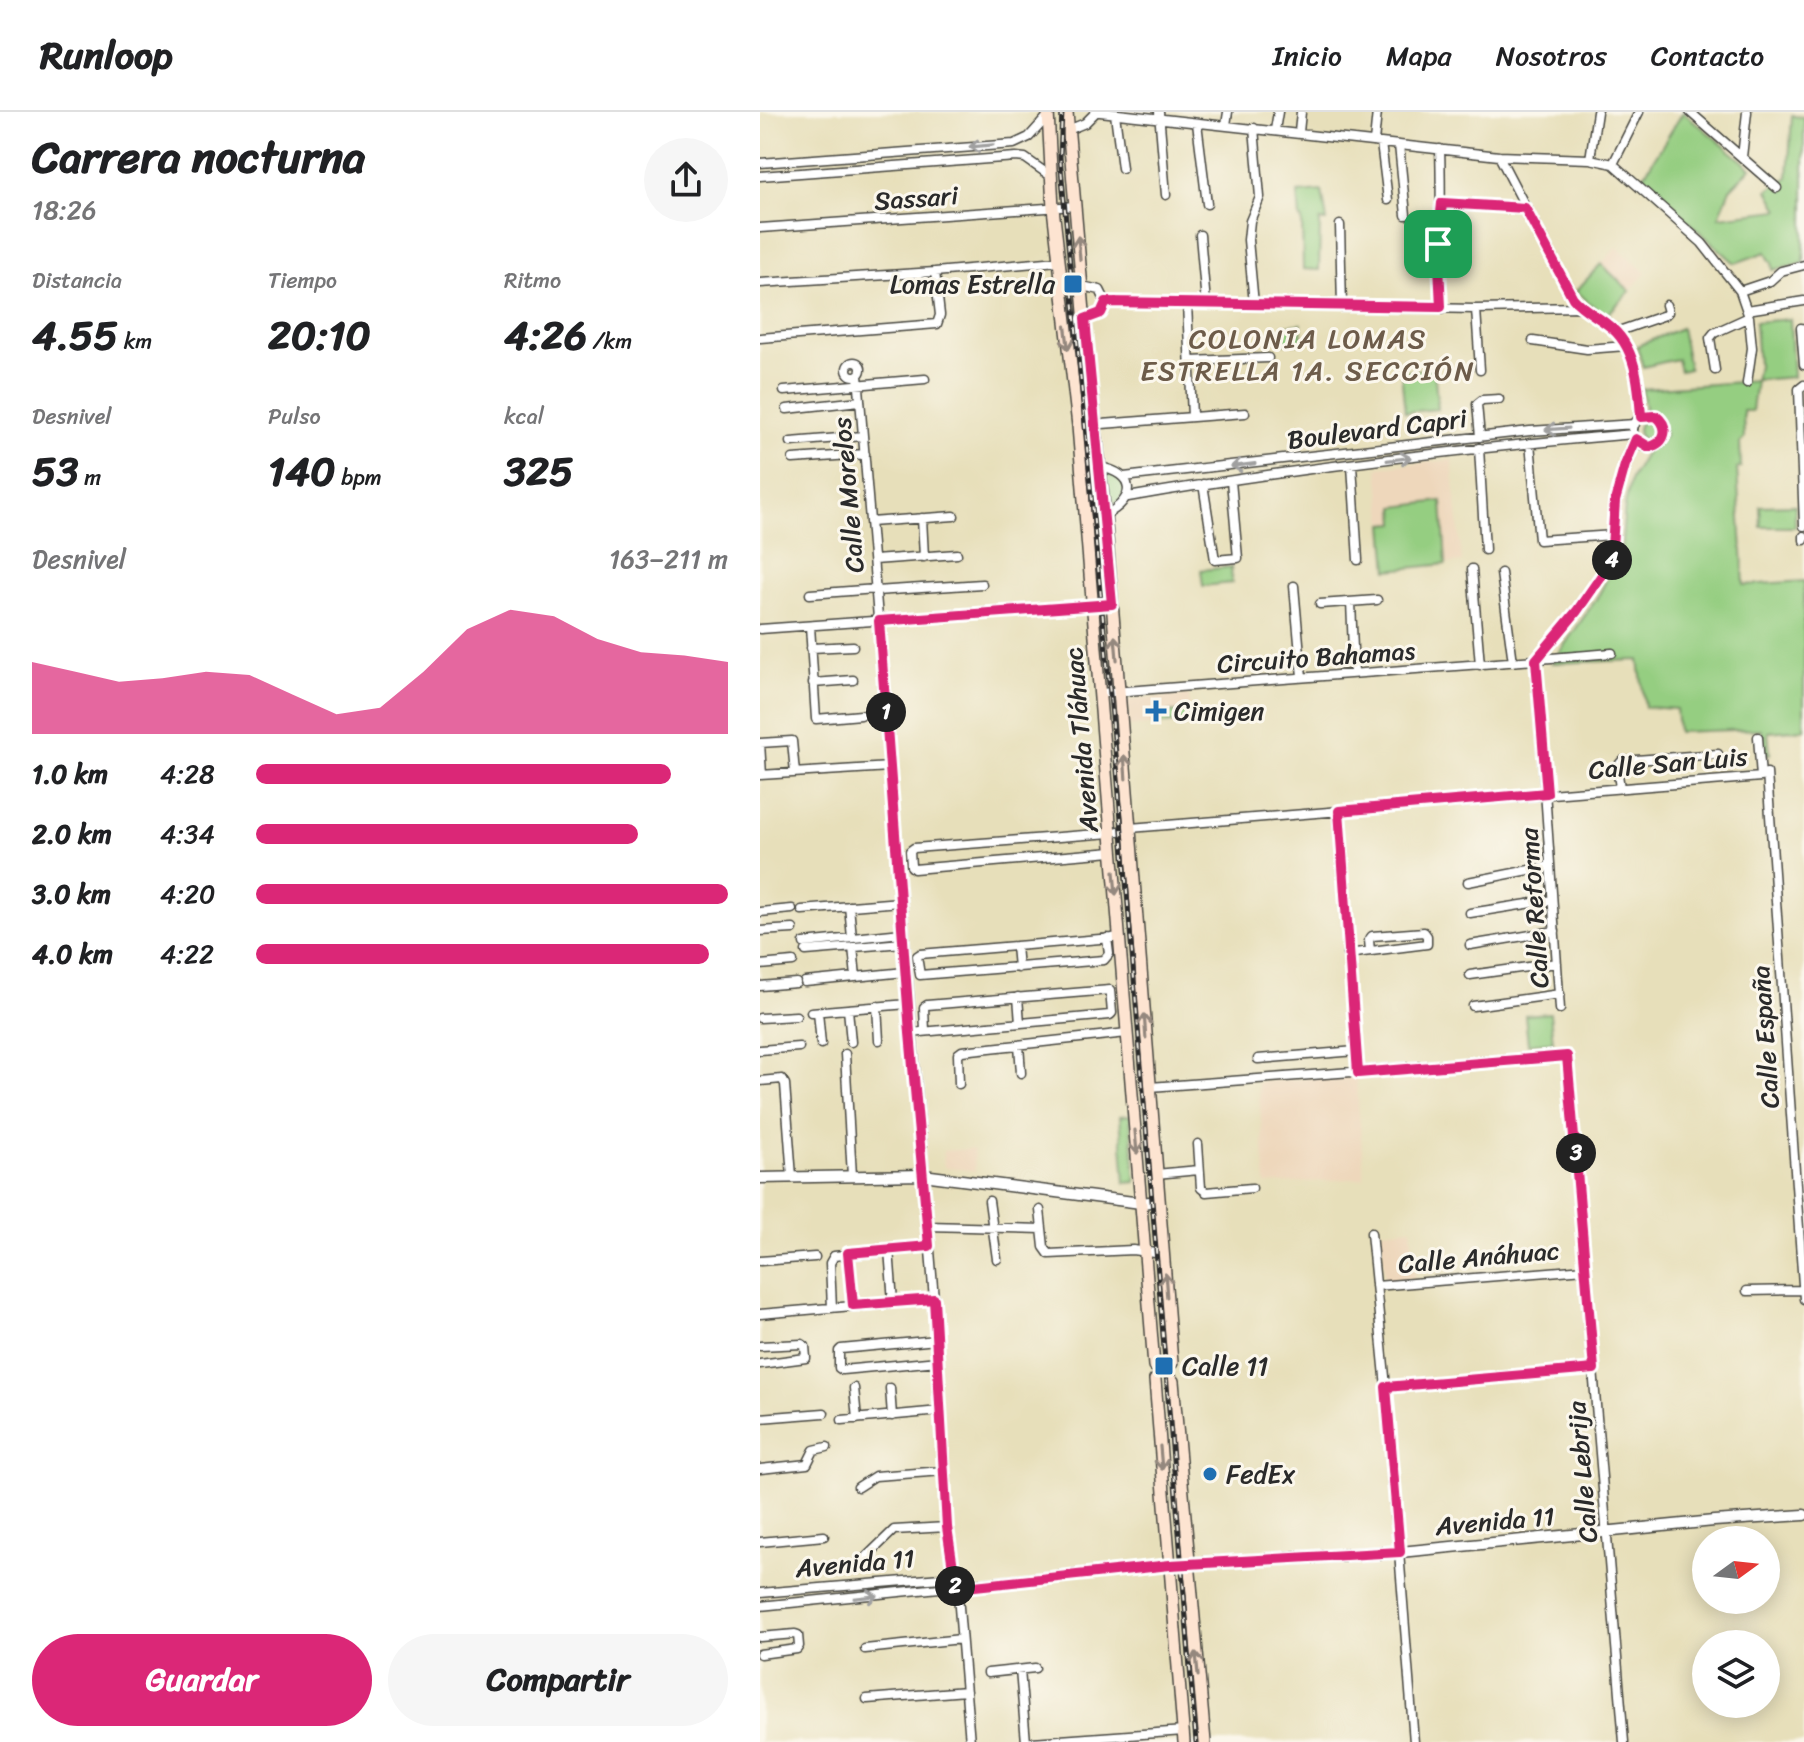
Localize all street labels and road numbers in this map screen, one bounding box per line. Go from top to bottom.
street label: Sassari [872,172,960,224]
street label: Boulevard Capri [1285,395,1470,463]
street label: Calle Morelos [818,415,878,575]
street label: Circuito Bahamas [1215,627,1417,687]
street label: Avenida Tláhuac [1050,645,1112,836]
street label: Calle San Luis [1587,733,1751,793]
street label: Calle Reforma [1505,825,1563,990]
street label: Calle España [1737,964,1793,1110]
street label: Calle Anáhuac [1396,1227,1562,1287]
street label: Calle Lebrija [1553,1398,1611,1545]
street label: Avenida 11 [1432,1493,1557,1549]
street label: Avenida 11 [792,1535,917,1591]

